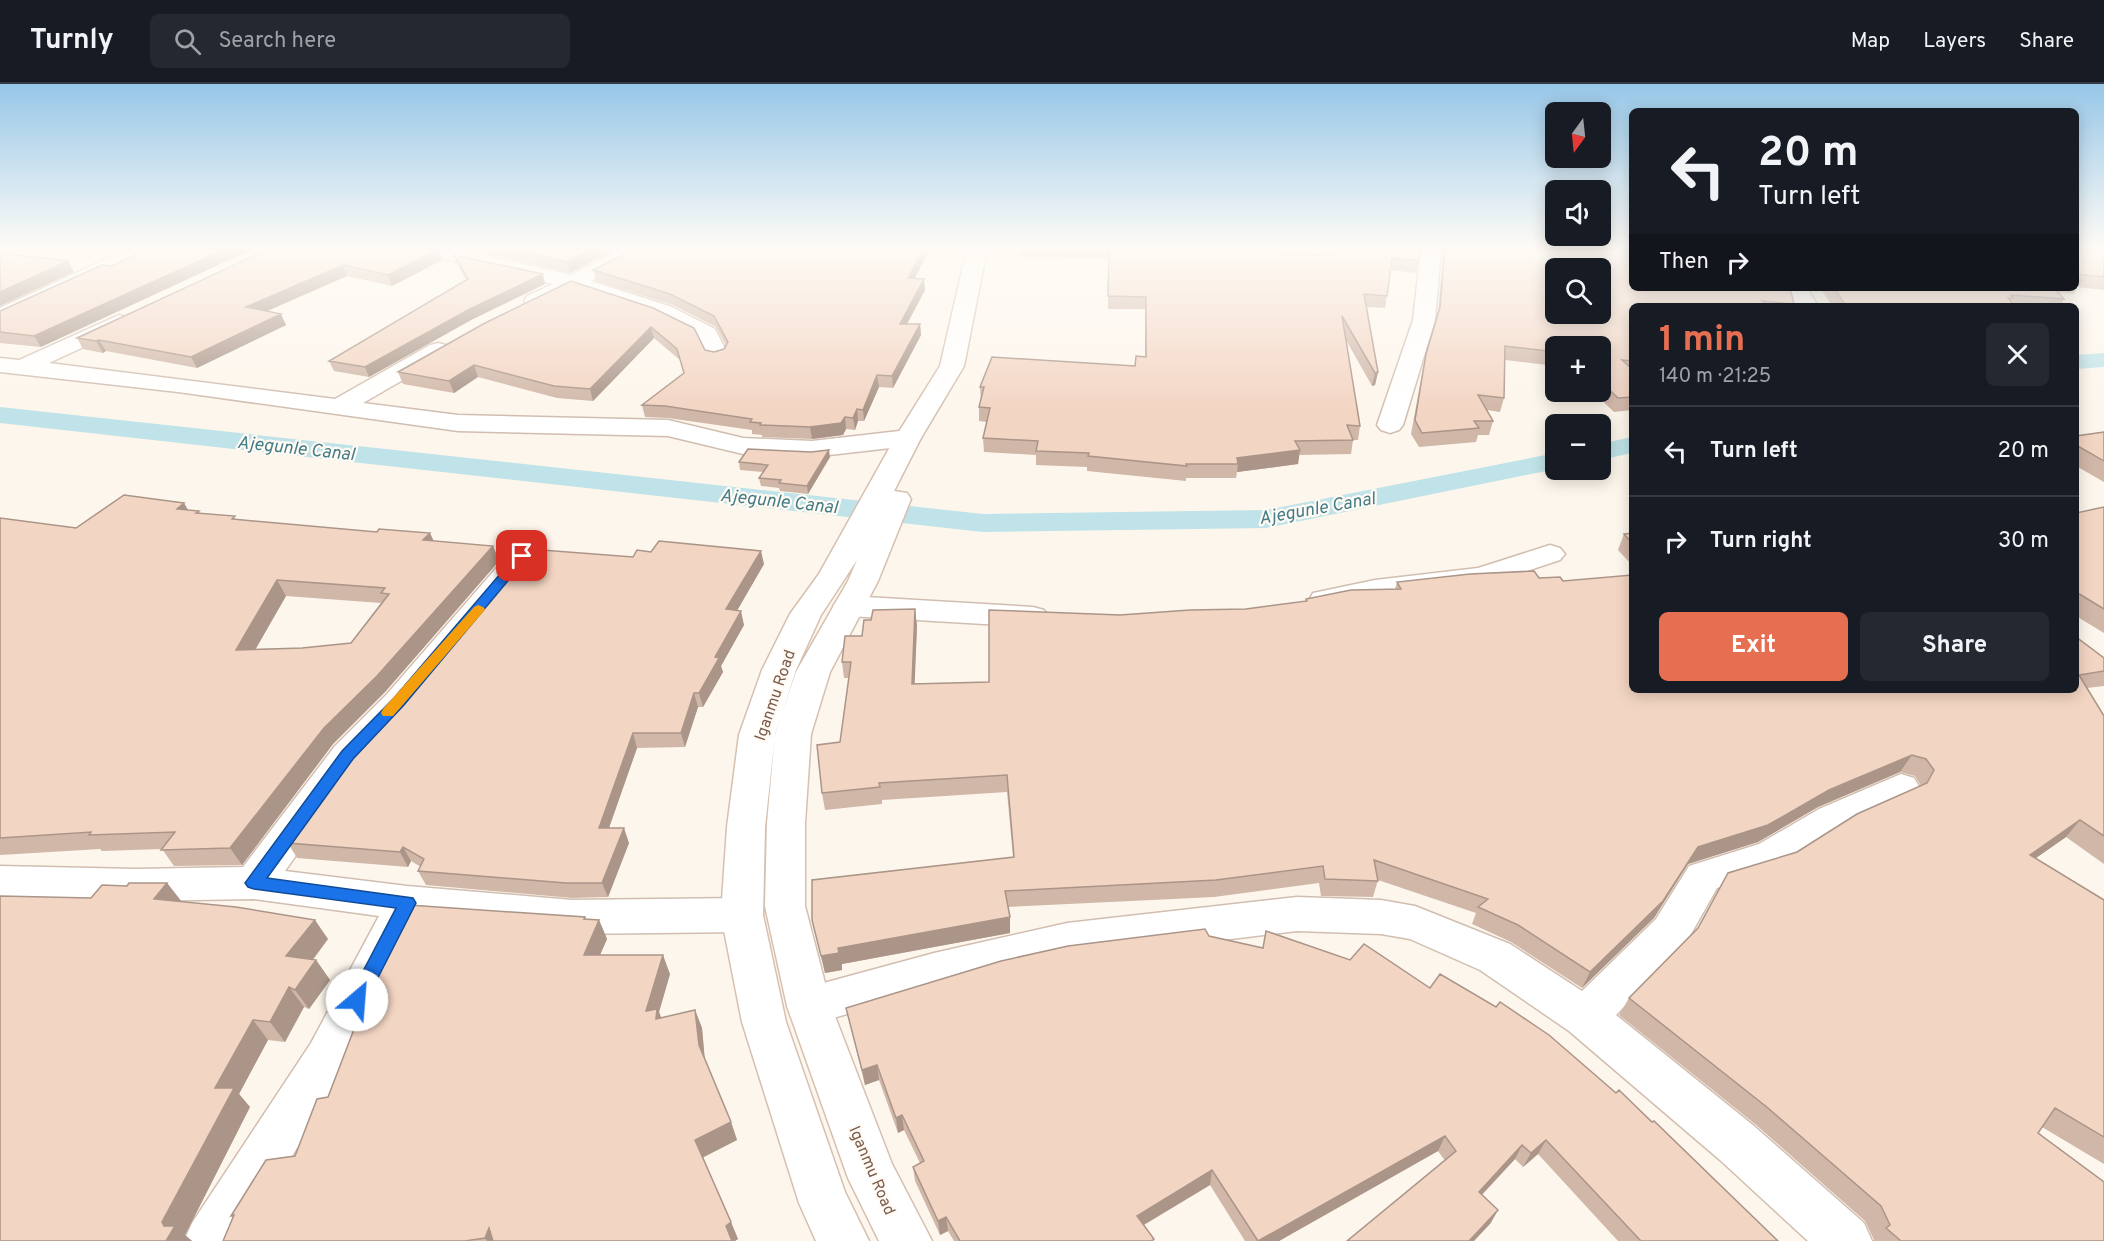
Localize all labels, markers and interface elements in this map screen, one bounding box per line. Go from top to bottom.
search box [150,14,570,68]
text: Turnly [30,23,114,59]
icon: search [171,25,204,58]
text: Search here [219,28,336,55]
text: Map [1851,28,1890,55]
text: Layers [1923,28,1986,55]
text: Share [2019,28,2074,55]
north arrow [1545,102,1611,168]
map controls [1545,102,1611,480]
text: 20 m [1758,128,1859,181]
icon: left [1659,132,1737,210]
button: sound [1545,180,1611,246]
text: Turn left [1758,180,1860,214]
icon: right [1721,246,1754,279]
text: Then [1659,249,1709,276]
button: search [1545,258,1611,324]
text: 1 min [1659,318,1745,364]
button: close [1986,323,2049,386]
button: + [1545,336,1611,402]
text: 140 m · 21:25 [1659,364,1771,390]
button: − [1545,414,1611,480]
water label: Ajegunle Canal [236,432,357,467]
icon: left [1659,435,1692,468]
text: Turn left [1710,438,1798,465]
text: 20 m [1998,438,2049,465]
water label: Ajegunle Canal [719,485,840,520]
water label: Ajegunle Canal [1257,488,1379,531]
icon: right [1659,525,1692,558]
text: Turn right [1710,528,1812,555]
text: 30 m [1998,528,2049,555]
pin [496,530,547,581]
icon: arrive [505,539,538,572]
button: Exit [1659,612,1848,681]
button: Share [1860,612,2049,681]
street label: Iganmu Road [751,648,801,744]
position arrow [325,968,389,1032]
street label: Iganmu Road [843,1123,899,1218]

